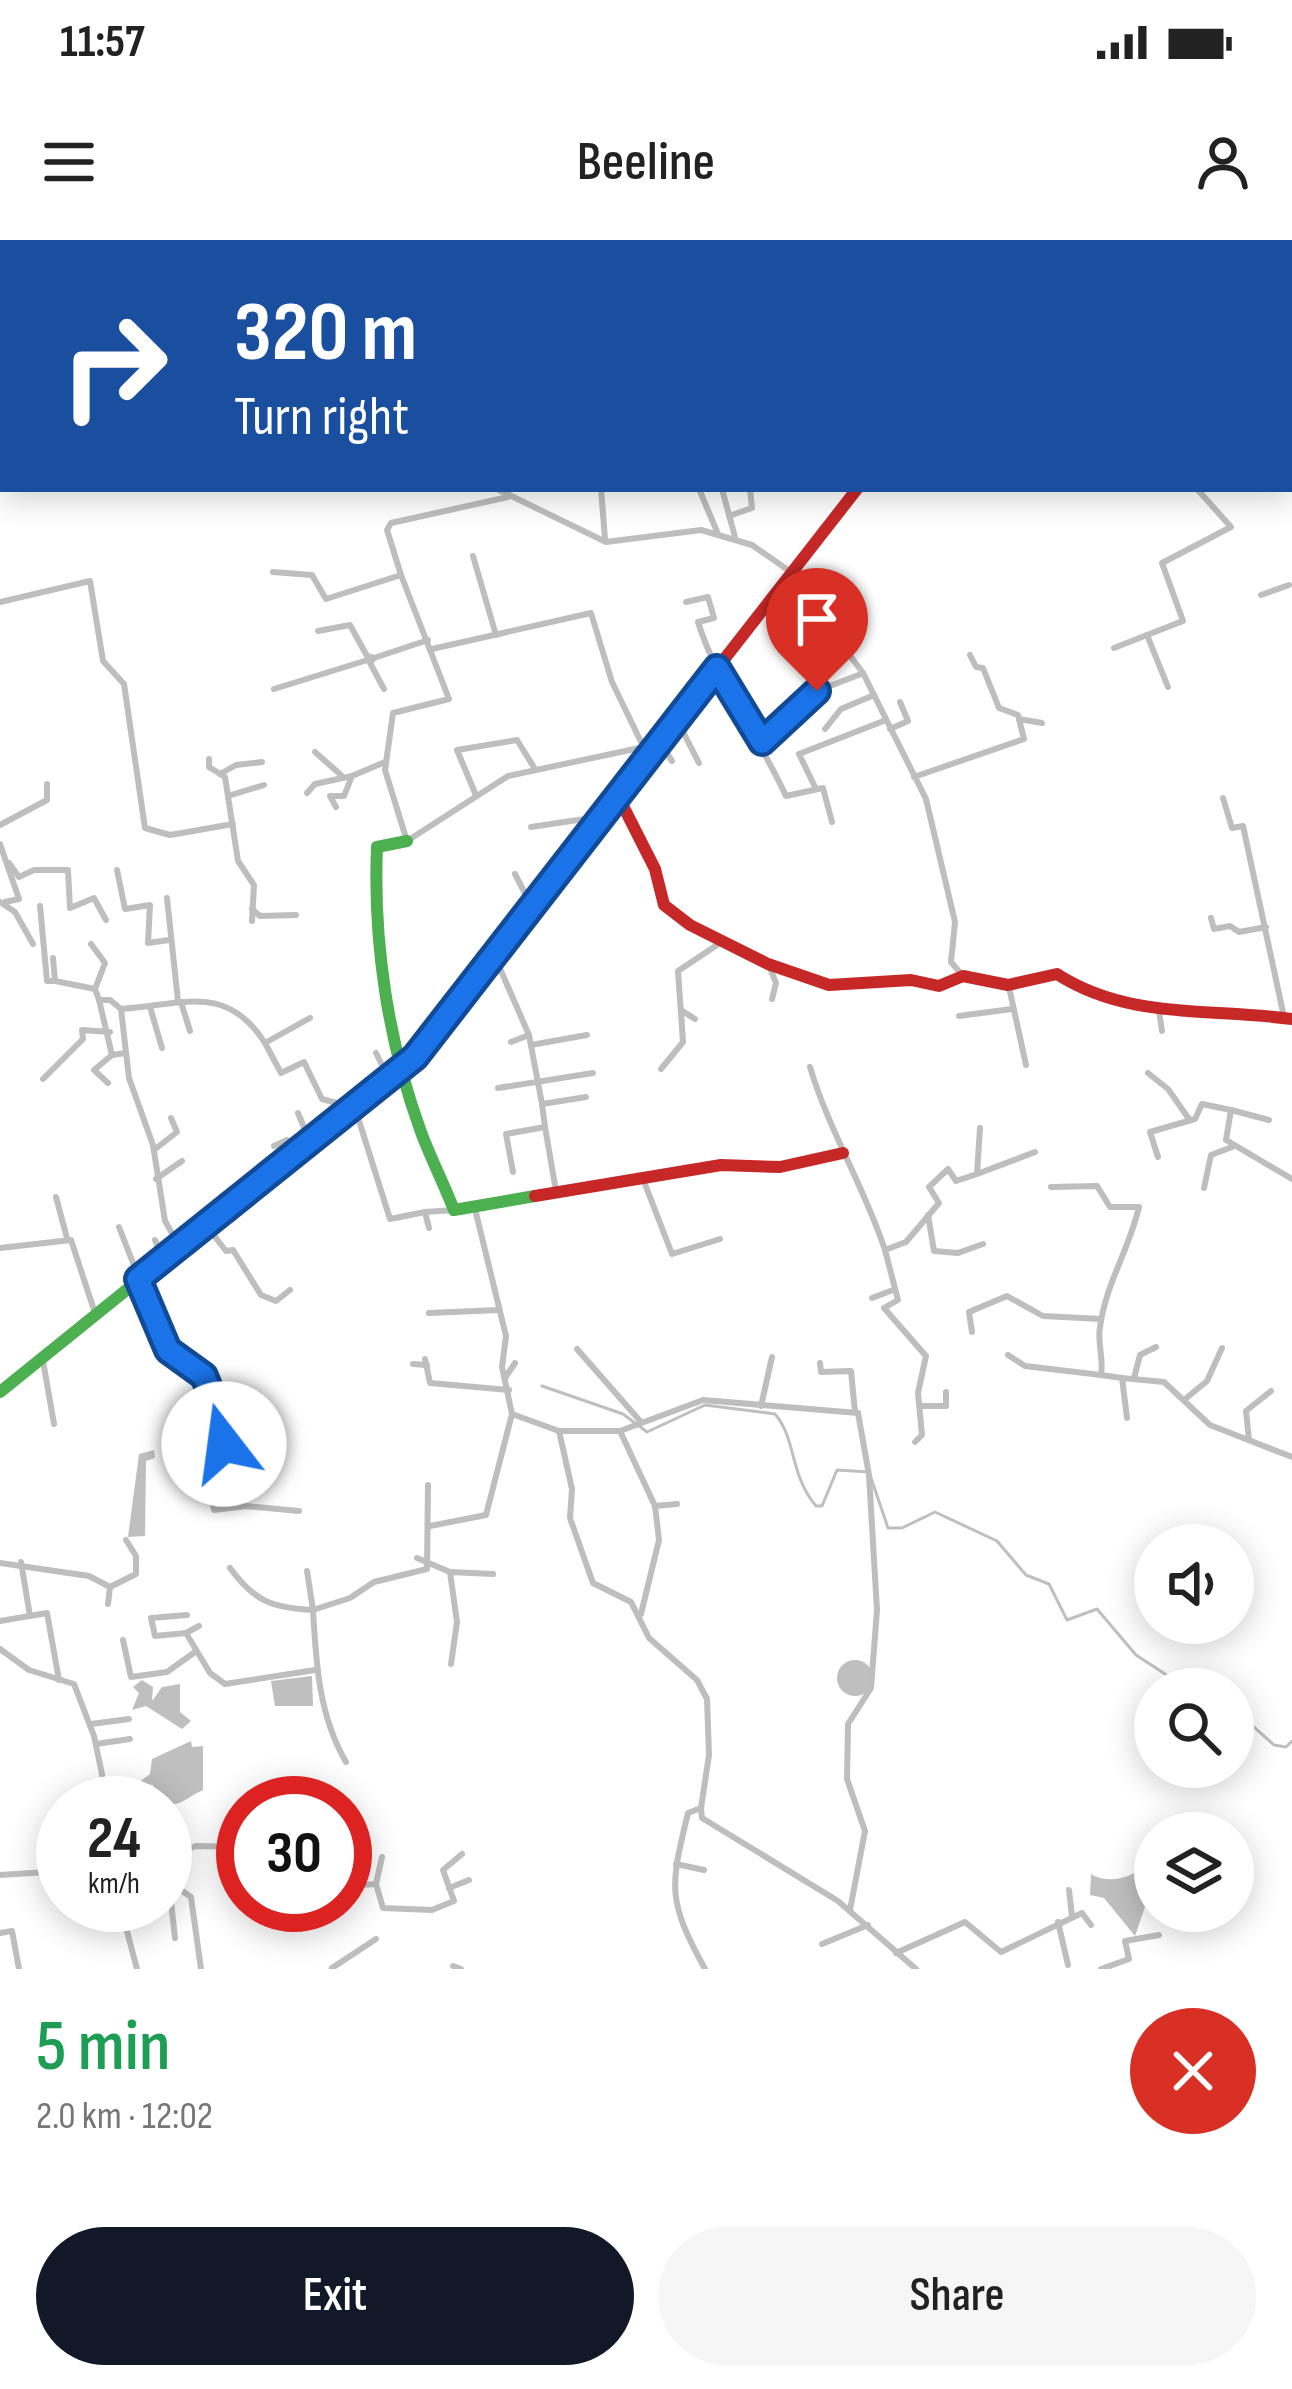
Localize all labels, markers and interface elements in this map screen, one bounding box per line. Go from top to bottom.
text: 11:57 [60,15,145,70]
icon: menu [36,129,102,195]
icon: person [1190,129,1256,195]
text: Beeline [577,130,715,195]
text: 320 m [234,283,417,384]
icon: right [36,288,192,444]
text: Turn right [234,385,409,450]
pin [766,568,868,691]
icon: arrive [784,586,850,652]
position arrow [161,1381,287,1507]
map controls [1134,1524,1254,1932]
button: sound [1134,1524,1254,1644]
button: search [1134,1668,1254,1788]
speed limit sign: 30 [216,1776,372,1932]
text: 24 [87,1803,141,1875]
button: layers [1134,1812,1254,1932]
text: km/h [88,1866,140,1902]
text: 5 min [36,2004,171,2091]
button: close [1130,2008,1256,2134]
text: 2.0 km · 12:02 [36,2093,213,2140]
button: Exit [36,2227,634,2365]
button: Share [658,2227,1256,2365]

